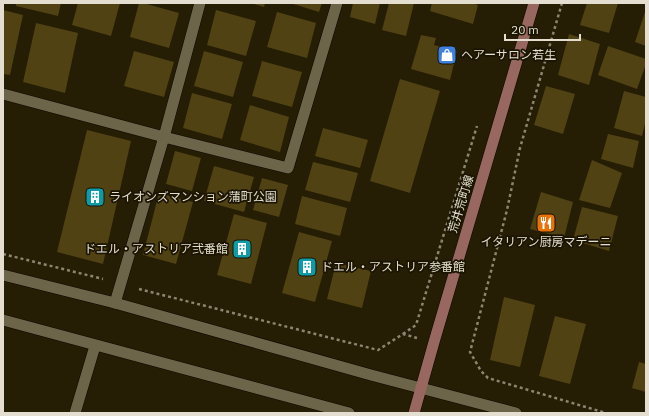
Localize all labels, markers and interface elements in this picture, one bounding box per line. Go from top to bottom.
scale bar [505,16,580,42]
text: 20 m [511,22,539,37]
shop icon: ヘアーサロン若生 [436,44,458,66]
place label: ヘアーサロン若生 [461,47,556,62]
street label: 荒井荒町線 [445,173,476,235]
building icon: ライオンズマンション蒲町公園 [84,186,106,208]
place label: ライオンズマンション蒲町公園 [109,189,277,204]
restaurant icon: イタリアン厨房マデーニ [535,212,557,234]
place label: イタリアン厨房マデーニ [480,234,612,249]
building icon: ドエル・アストリア弐番館 [231,238,253,260]
place label: ドエル・アストリア弐番館 [84,241,228,256]
building icon: ドエル・アストリア参番館 [296,256,318,278]
place label: ドエル・アストリア参番館 [321,259,465,274]

